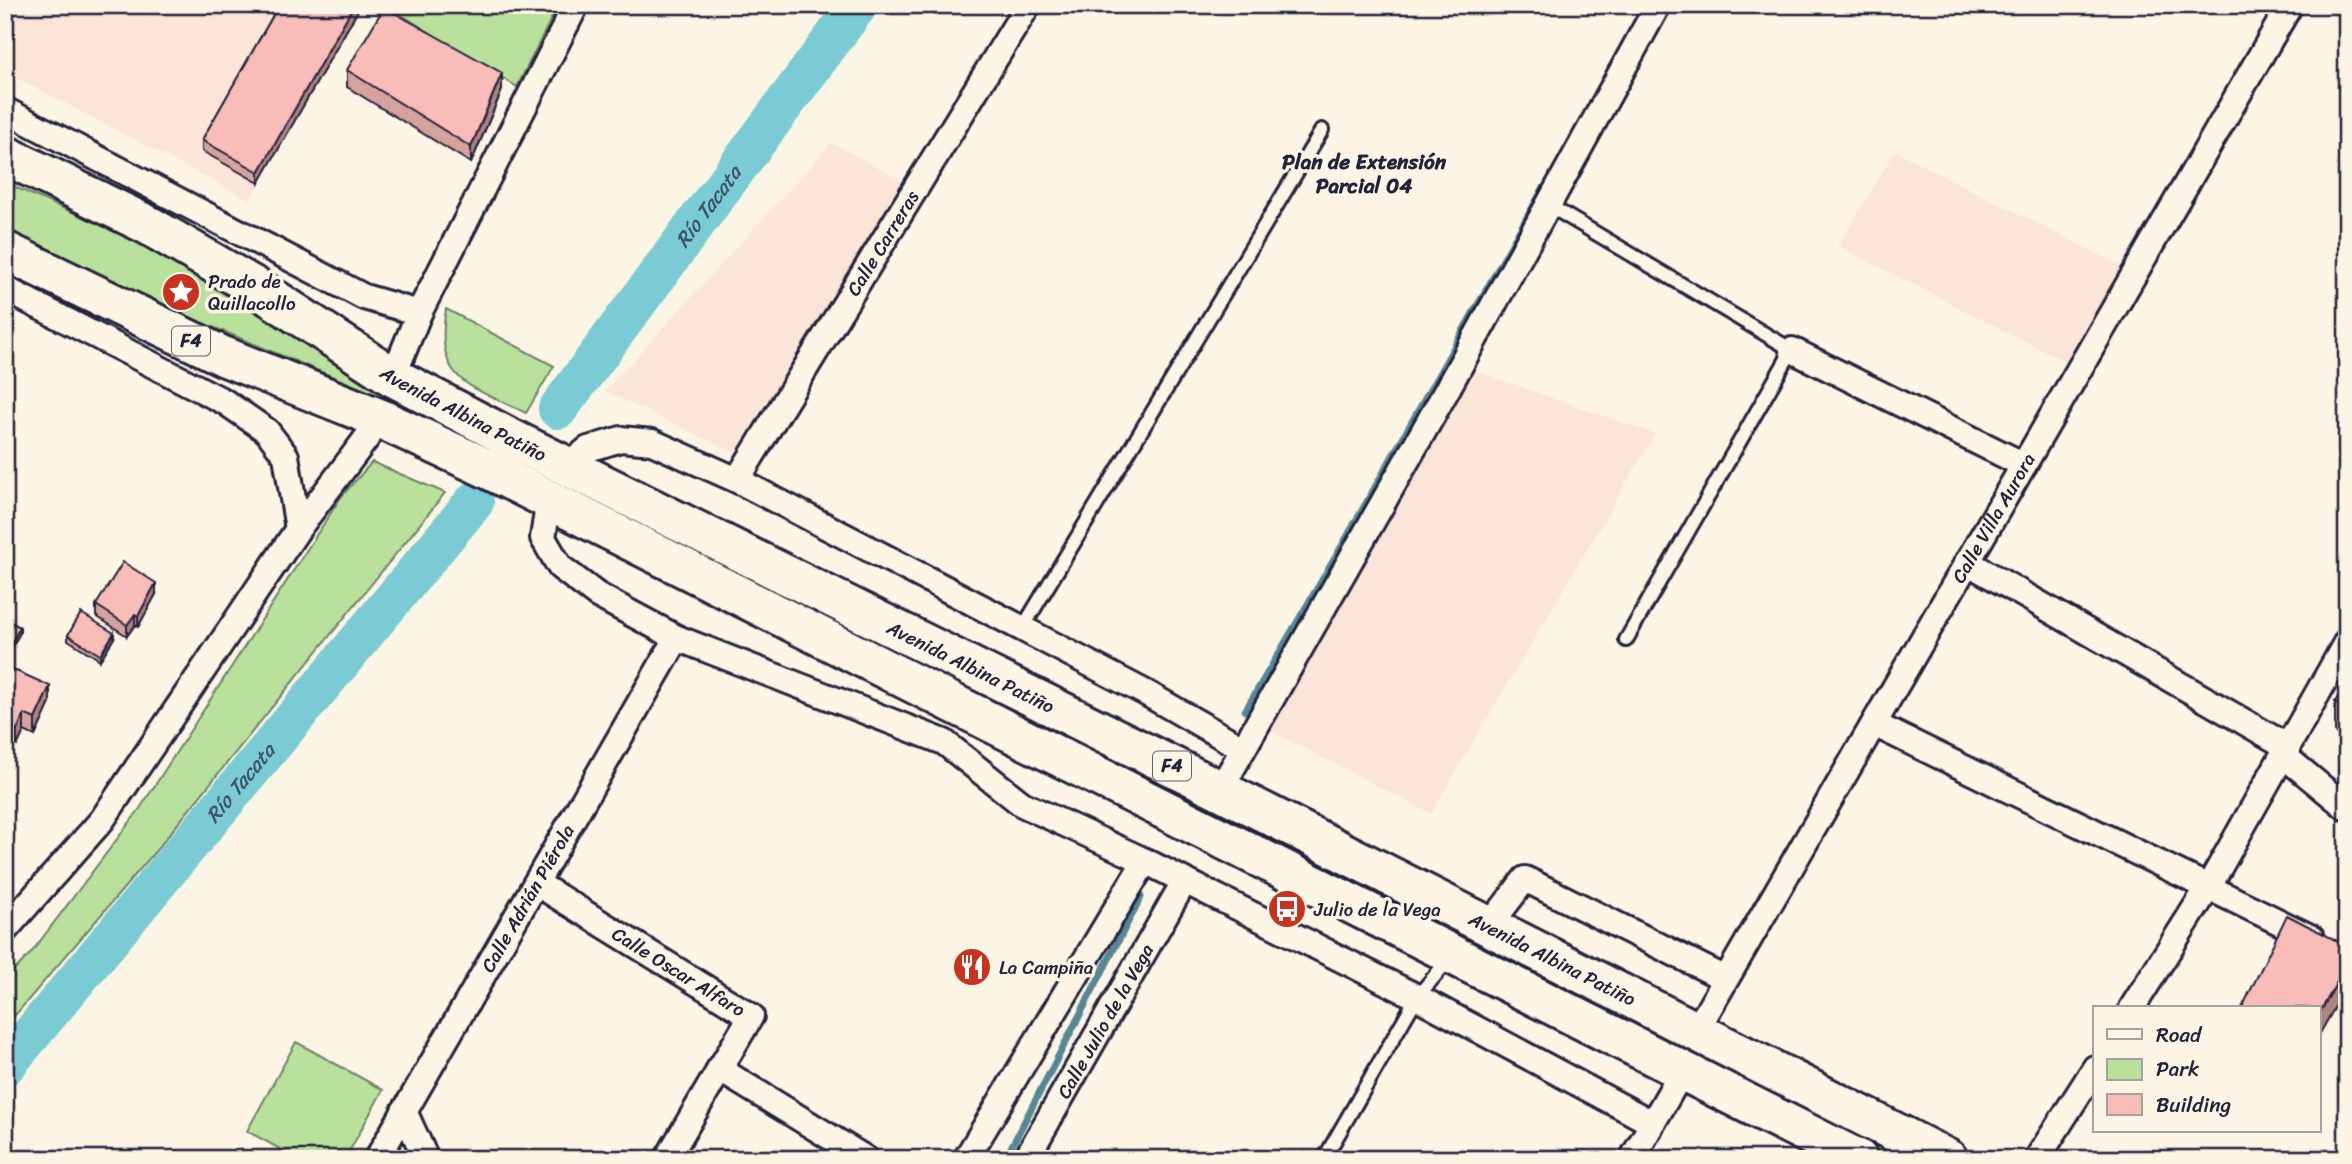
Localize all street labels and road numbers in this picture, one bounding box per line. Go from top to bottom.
street label: Calle Carreras [838,184,928,303]
road number: F4 [172,326,210,356]
street label: Avenida Albina Patiño [372,356,553,471]
street label: Calle Villa Aurora [1943,446,2045,590]
street label: Avenida Albina Patiño [880,611,1061,723]
road number: F4 [1153,752,1191,780]
street label: Calle Adrián Piérola [472,818,584,979]
street label: Avenida Albina Patiño [1462,902,1642,1015]
street label: Calle Oscar Alfaro [605,918,752,1026]
street label: Calle Julio de la Vega [1048,937,1163,1105]

